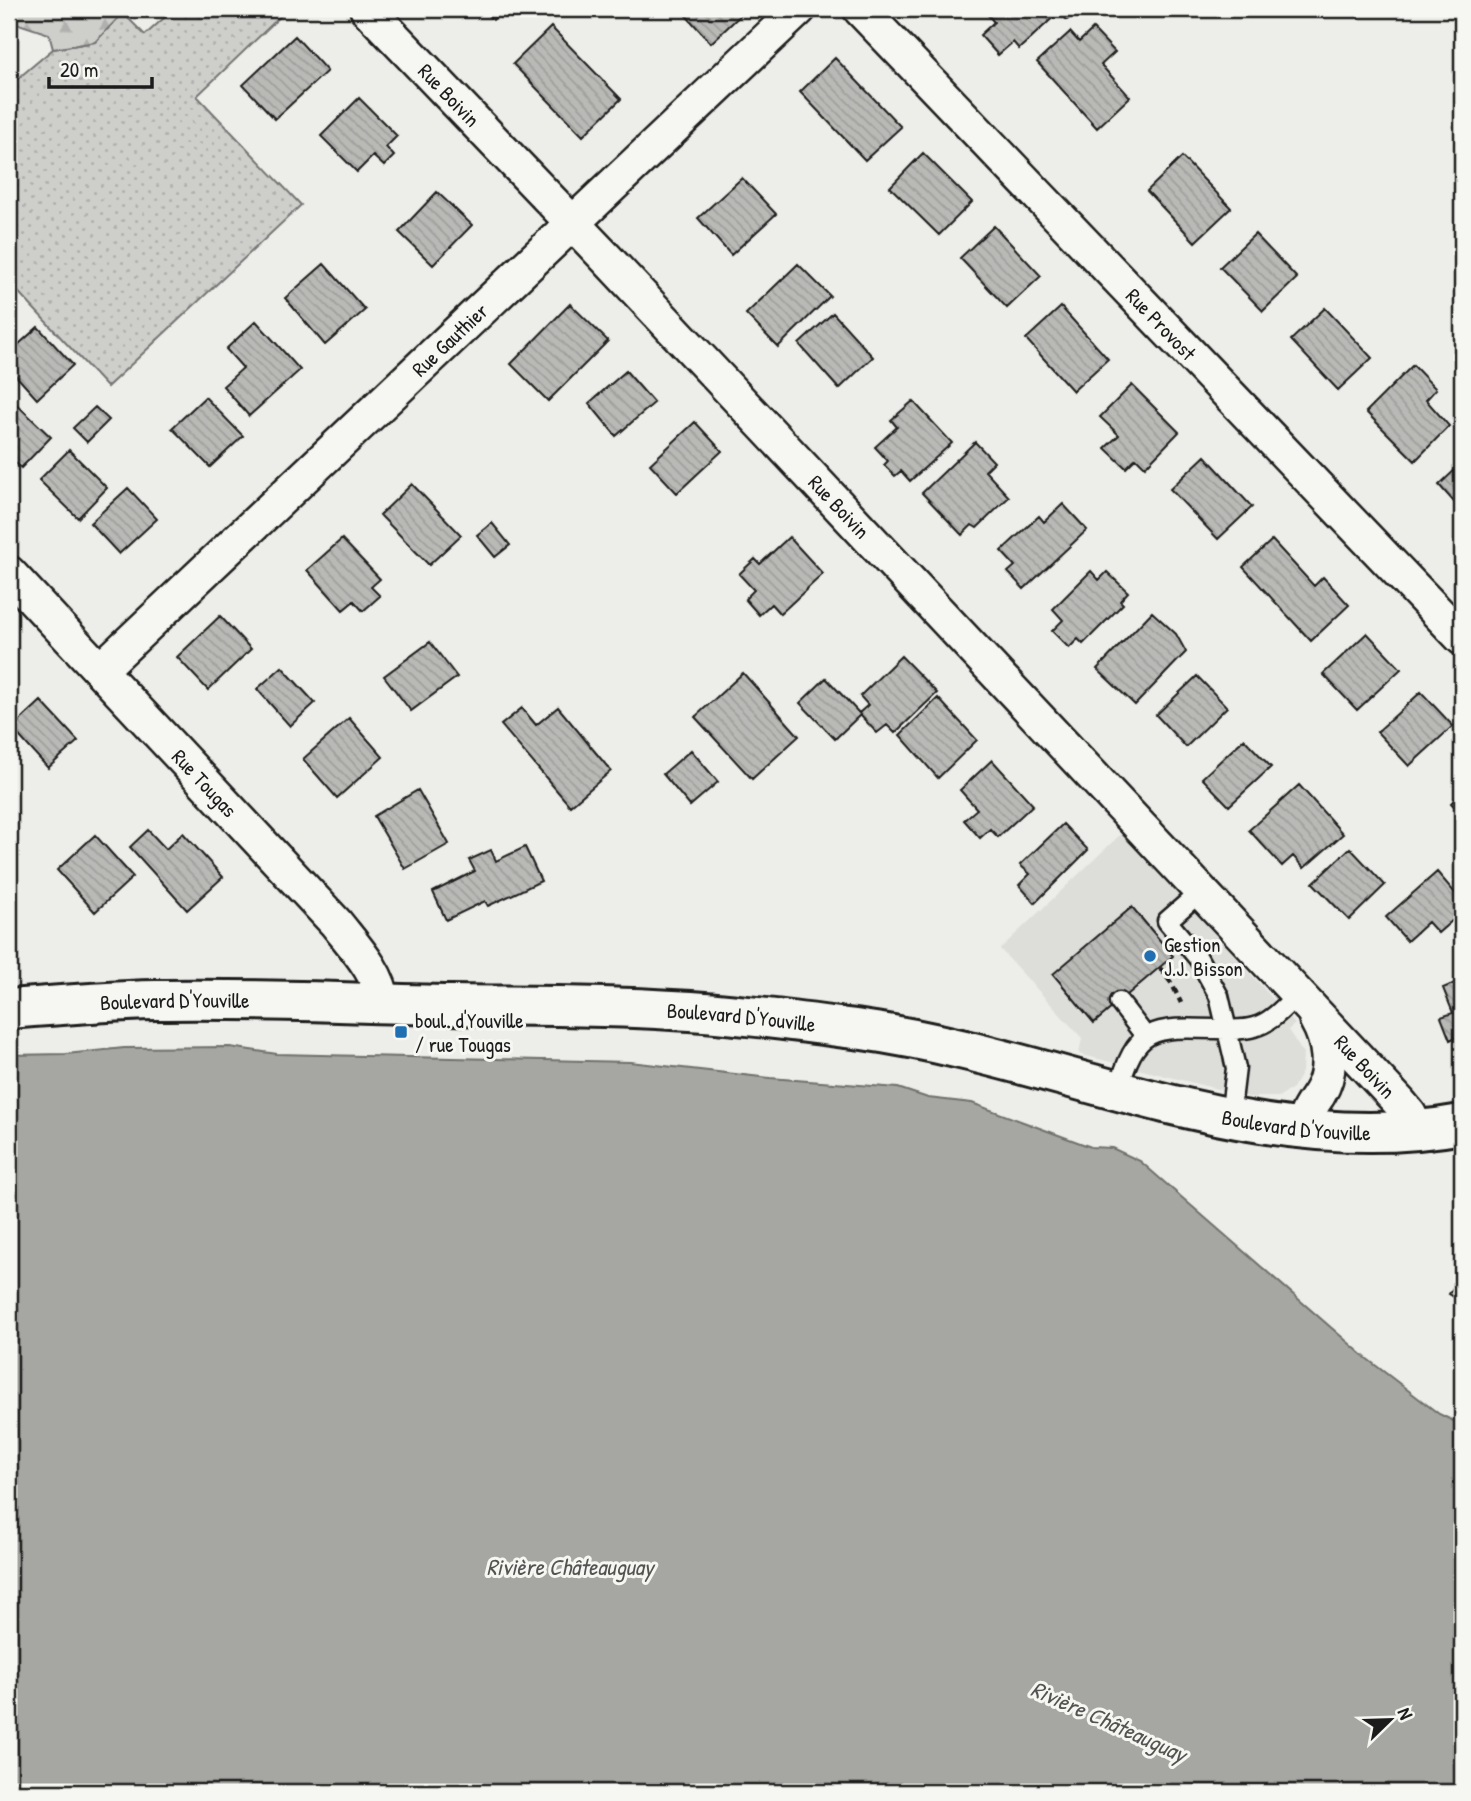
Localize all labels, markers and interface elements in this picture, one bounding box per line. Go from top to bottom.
scale bar [49,46,152,90]
text: 20 m [60,55,98,84]
street label: Rue Boivin [412,57,487,133]
street label: Rue Provost [1120,281,1204,367]
street label: Rue Gauthier [405,296,494,383]
street label: Rue Boivin [802,468,877,545]
street label: Rue Tougas [166,742,244,823]
place label: Gestion J.J. Bisson [1164,930,1243,983]
marker: Gestion J.J. Bisson [1142,948,1158,964]
street label: Boulevard D'Youville [99,985,250,1017]
street label: Boulevard D'Youville [666,995,817,1038]
place label: boul. d'Youville / rue Tougas [415,1006,524,1059]
marker: boul. d'Youville / rue Tougas [393,1024,409,1040]
street label: Rue Boivin [1328,1028,1402,1104]
street label: Boulevard D'Youville [1220,1102,1371,1147]
water label: Rivière Châteauguay [486,1551,656,1583]
water label: Rivière Châteauguay [1026,1673,1194,1771]
north arrow [1356,1686,1426,1756]
text: N [1392,1704,1420,1723]

